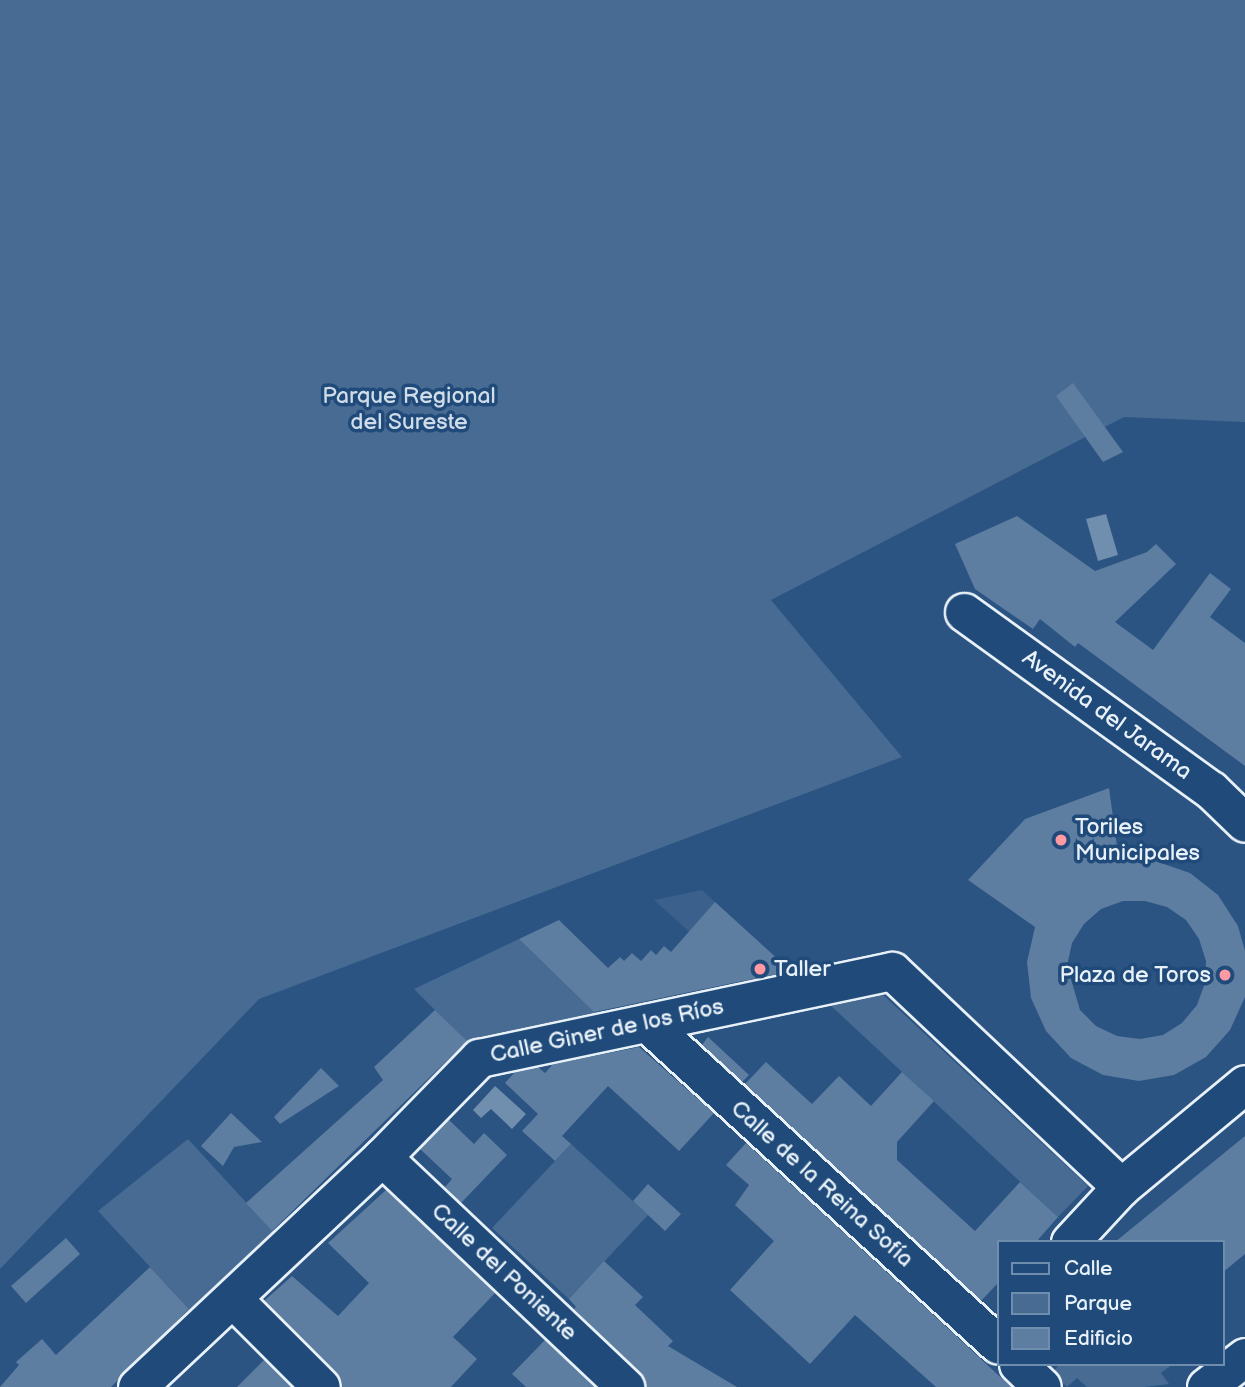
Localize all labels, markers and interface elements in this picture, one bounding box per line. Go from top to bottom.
park label: Parque Regional del Sureste [322,382,496,436]
street label: Avenida del Jarama [1016,644,1198,786]
place label: Toriles Municipales [1075,813,1200,867]
marker: Toriles Municipales [1053,832,1069,848]
place label: Taller [774,955,830,983]
marker: Taller [752,961,768,977]
place label: Plaza de Toros [1059,961,1211,989]
marker: Plaza de Toros [1217,967,1233,983]
street label: Calle Giner de los Ríos [488,993,726,1069]
street label: Calle de la Reina Sofía [725,1095,919,1273]
street label: Calle del Poniente [425,1197,583,1347]
legend [996,1240,1224,1366]
text: Calle [1064,1256,1113,1281]
text: Parque [1064,1291,1132,1316]
text: Edificio [1064,1326,1133,1351]

